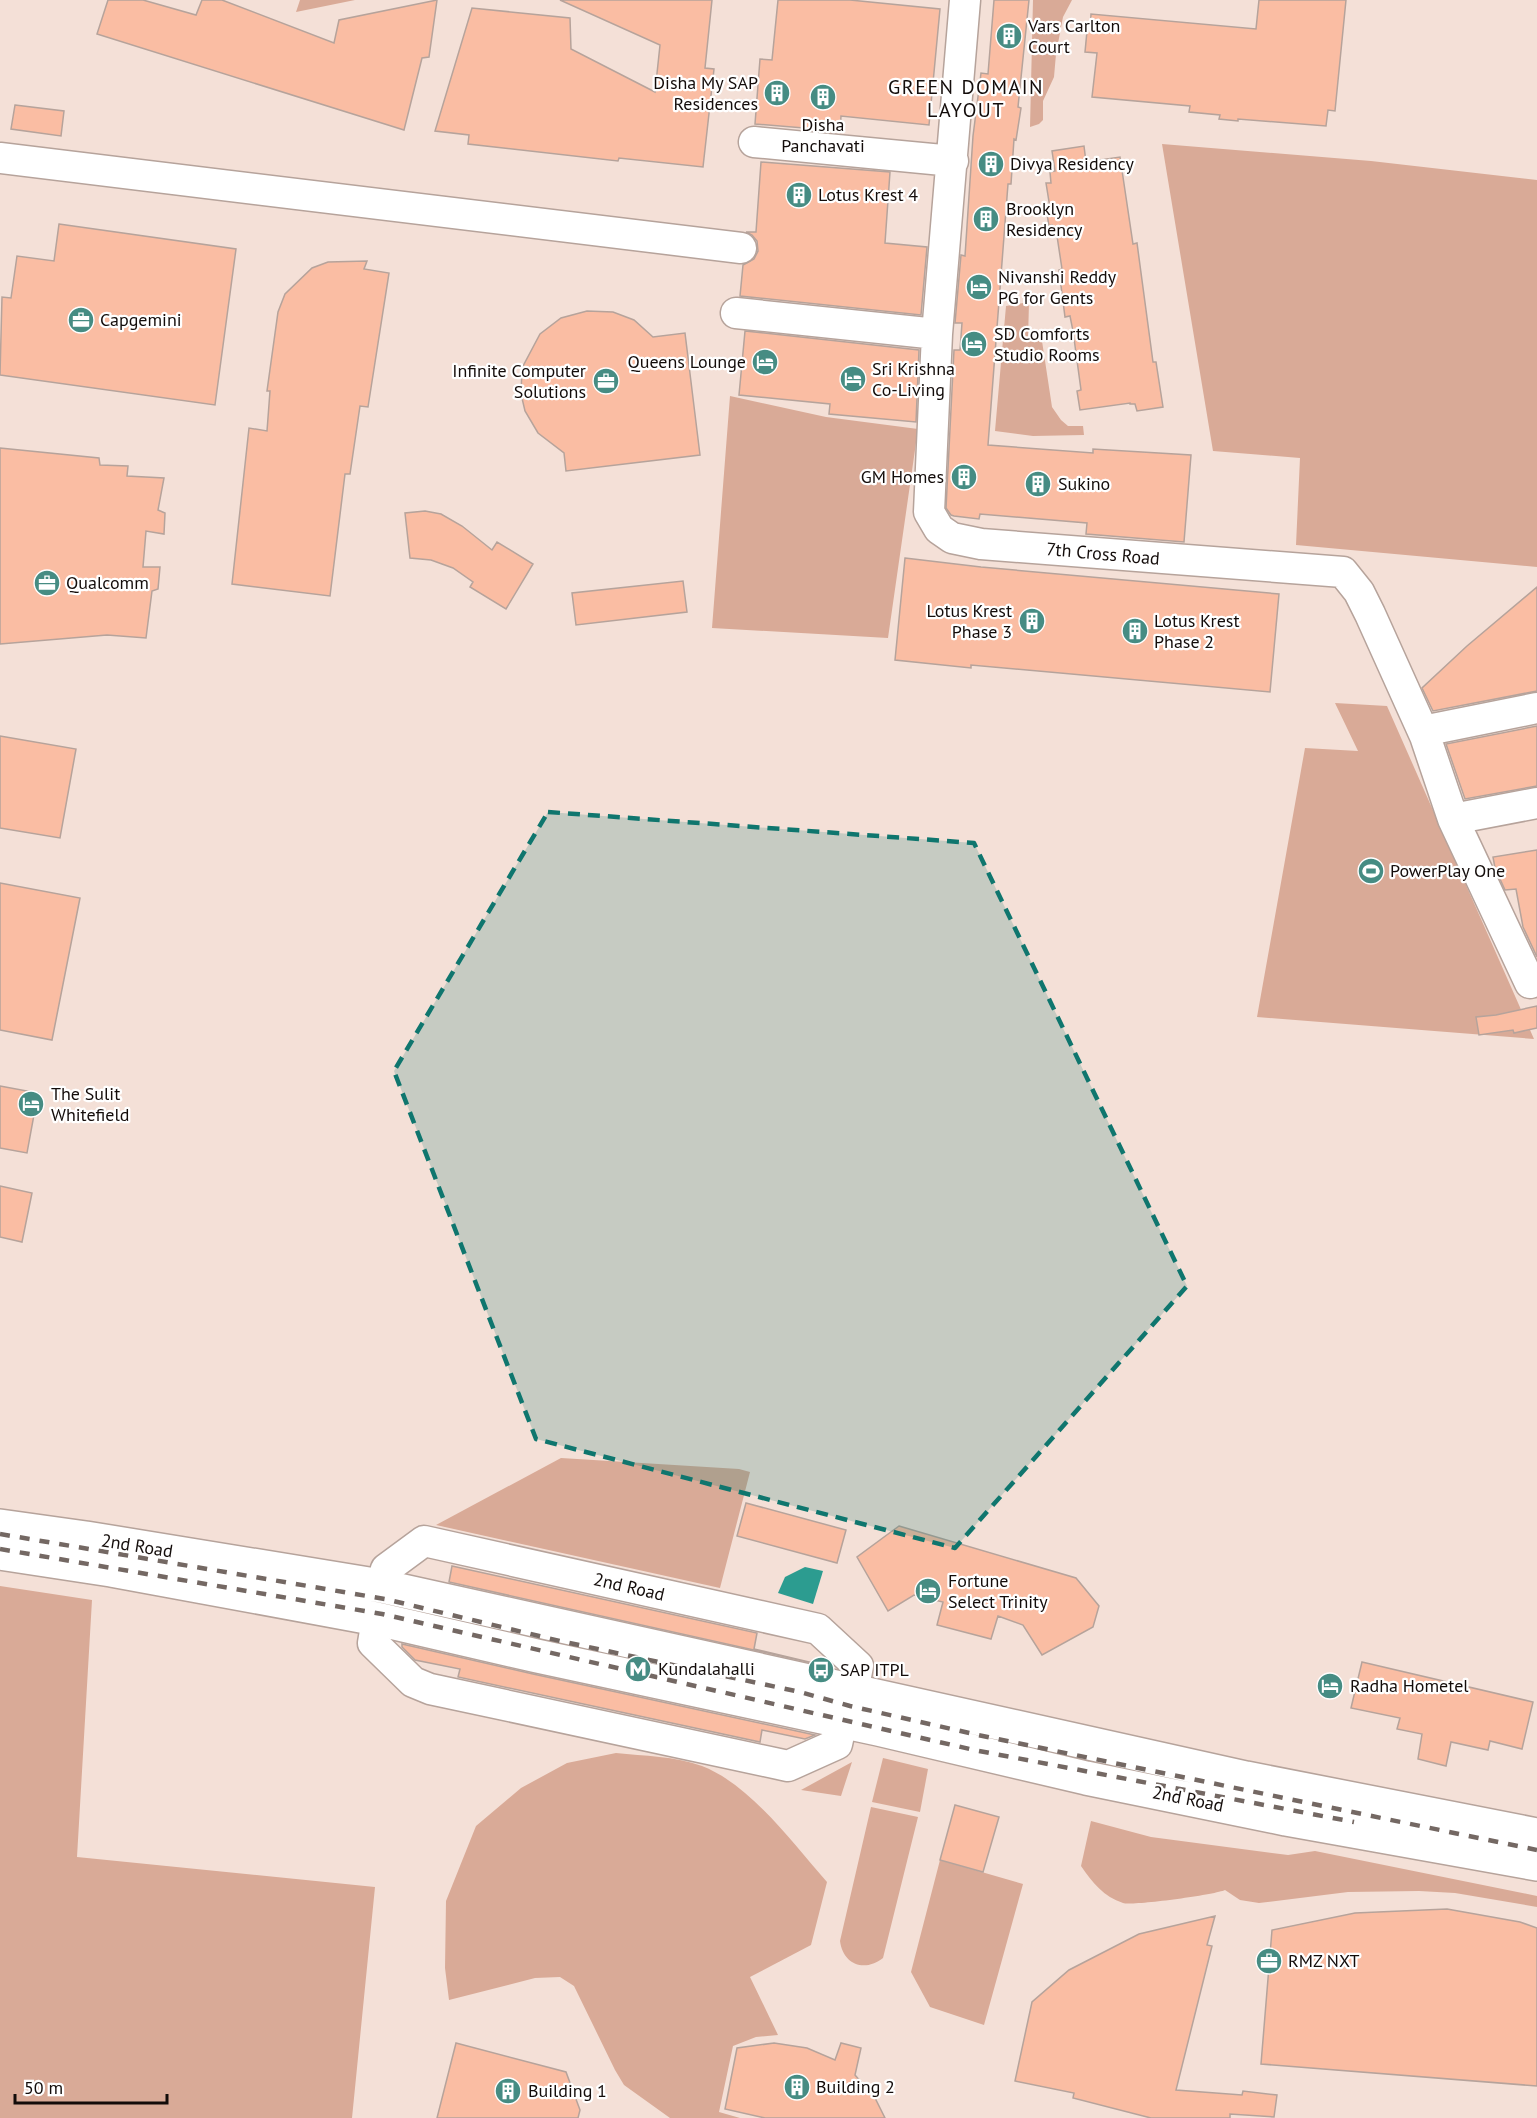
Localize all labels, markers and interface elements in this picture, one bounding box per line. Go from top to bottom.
place label: Vars Carlton Court [1027,14,1120,58]
building icon: Vars Carlton Court [994,21,1024,51]
place label: Disha My SAP Residences [653,71,758,115]
district label: GREEN DOMAIN LAYOUT [888,74,1044,123]
building icon: Disha My SAP Residences [762,78,792,108]
building icon: Disha Panchavati [808,82,838,112]
place label: Disha Panchavati [781,113,865,157]
building icon: Divya Residency [976,149,1006,179]
place label: Divya Residency [1010,152,1134,175]
building icon: Lotus Krest 4 [784,180,814,210]
place label: Lotus Krest 4 [818,183,918,206]
place label: Brooklyn Residency [1006,197,1083,241]
building icon: Brooklyn Residency [971,204,1001,234]
place label: Nivanshi Reddy PG for Gents [998,265,1117,309]
hotel icon: Nivanshi Reddy PG for Gents [964,272,994,302]
office icon: Capgemini [66,305,96,335]
place label: Capgemini [100,308,182,331]
place label: SD Comforts Studio Rooms [994,322,1100,366]
hotel icon: SD Comforts Studio Rooms [959,329,989,359]
hotel icon: Queens Lounge [750,347,780,377]
place label: Queens Lounge [627,350,746,373]
place label: Sri Krishna Co-Living [872,357,955,401]
place label: Infinite Computer Solutions [452,359,586,403]
hotel icon: Sri Krishna Co-Living [838,364,868,394]
office icon: Infinite Computer Solutions [591,366,621,396]
building icon: GM Homes [949,462,979,492]
place label: GM Homes [861,465,944,488]
building icon: Sukino [1023,469,1053,499]
place label: Sukino [1058,472,1110,495]
street label: 7th Cross Road [1045,537,1161,570]
office icon: Qualcomm [32,568,62,598]
place label: Qualcomm [66,571,149,594]
place label: Lotus Krest Phase 3 [927,599,1012,643]
building icon: Lotus Krest Phase 3 [1017,606,1047,636]
place label: Lotus Krest Phase 2 [1154,609,1240,653]
building icon: Lotus Krest Phase 2 [1120,616,1150,646]
sports icon: PowerPlay One [1356,856,1386,886]
place label: PowerPlay One [1390,859,1505,882]
place label: The Sulit Whitefield [51,1082,129,1126]
hotel icon: The Sulit Whitefield [16,1089,46,1119]
street label: 2nd Road [100,1528,175,1563]
street label: 2nd Road [591,1567,667,1606]
place label: Fortune Select Trinity [948,1569,1048,1613]
hotel icon: Fortune Select Trinity [913,1576,943,1606]
metro station icon: Kundalahalli [623,1654,653,1684]
bus stop icon: SAP ITPL [806,1655,836,1685]
place label: Kundalahalli [658,1657,755,1680]
place label: SAP ITPL [840,1658,909,1681]
hotel icon: Radha Hometel [1315,1671,1345,1701]
place label: Radha Hometel [1350,1674,1469,1697]
street label: 2nd Road [1150,1780,1226,1817]
office icon: RMZ NXT [1254,1946,1284,1976]
place label: RMZ NXT [1288,1949,1359,1972]
scale bar [15,2067,166,2105]
building icon: Building 2 [782,2072,812,2102]
place label: Building 2 [816,2075,895,2098]
text: 50 m [24,2076,63,2099]
building icon: Building 1 [493,2076,523,2106]
place label: Building 1 [528,2079,607,2102]

